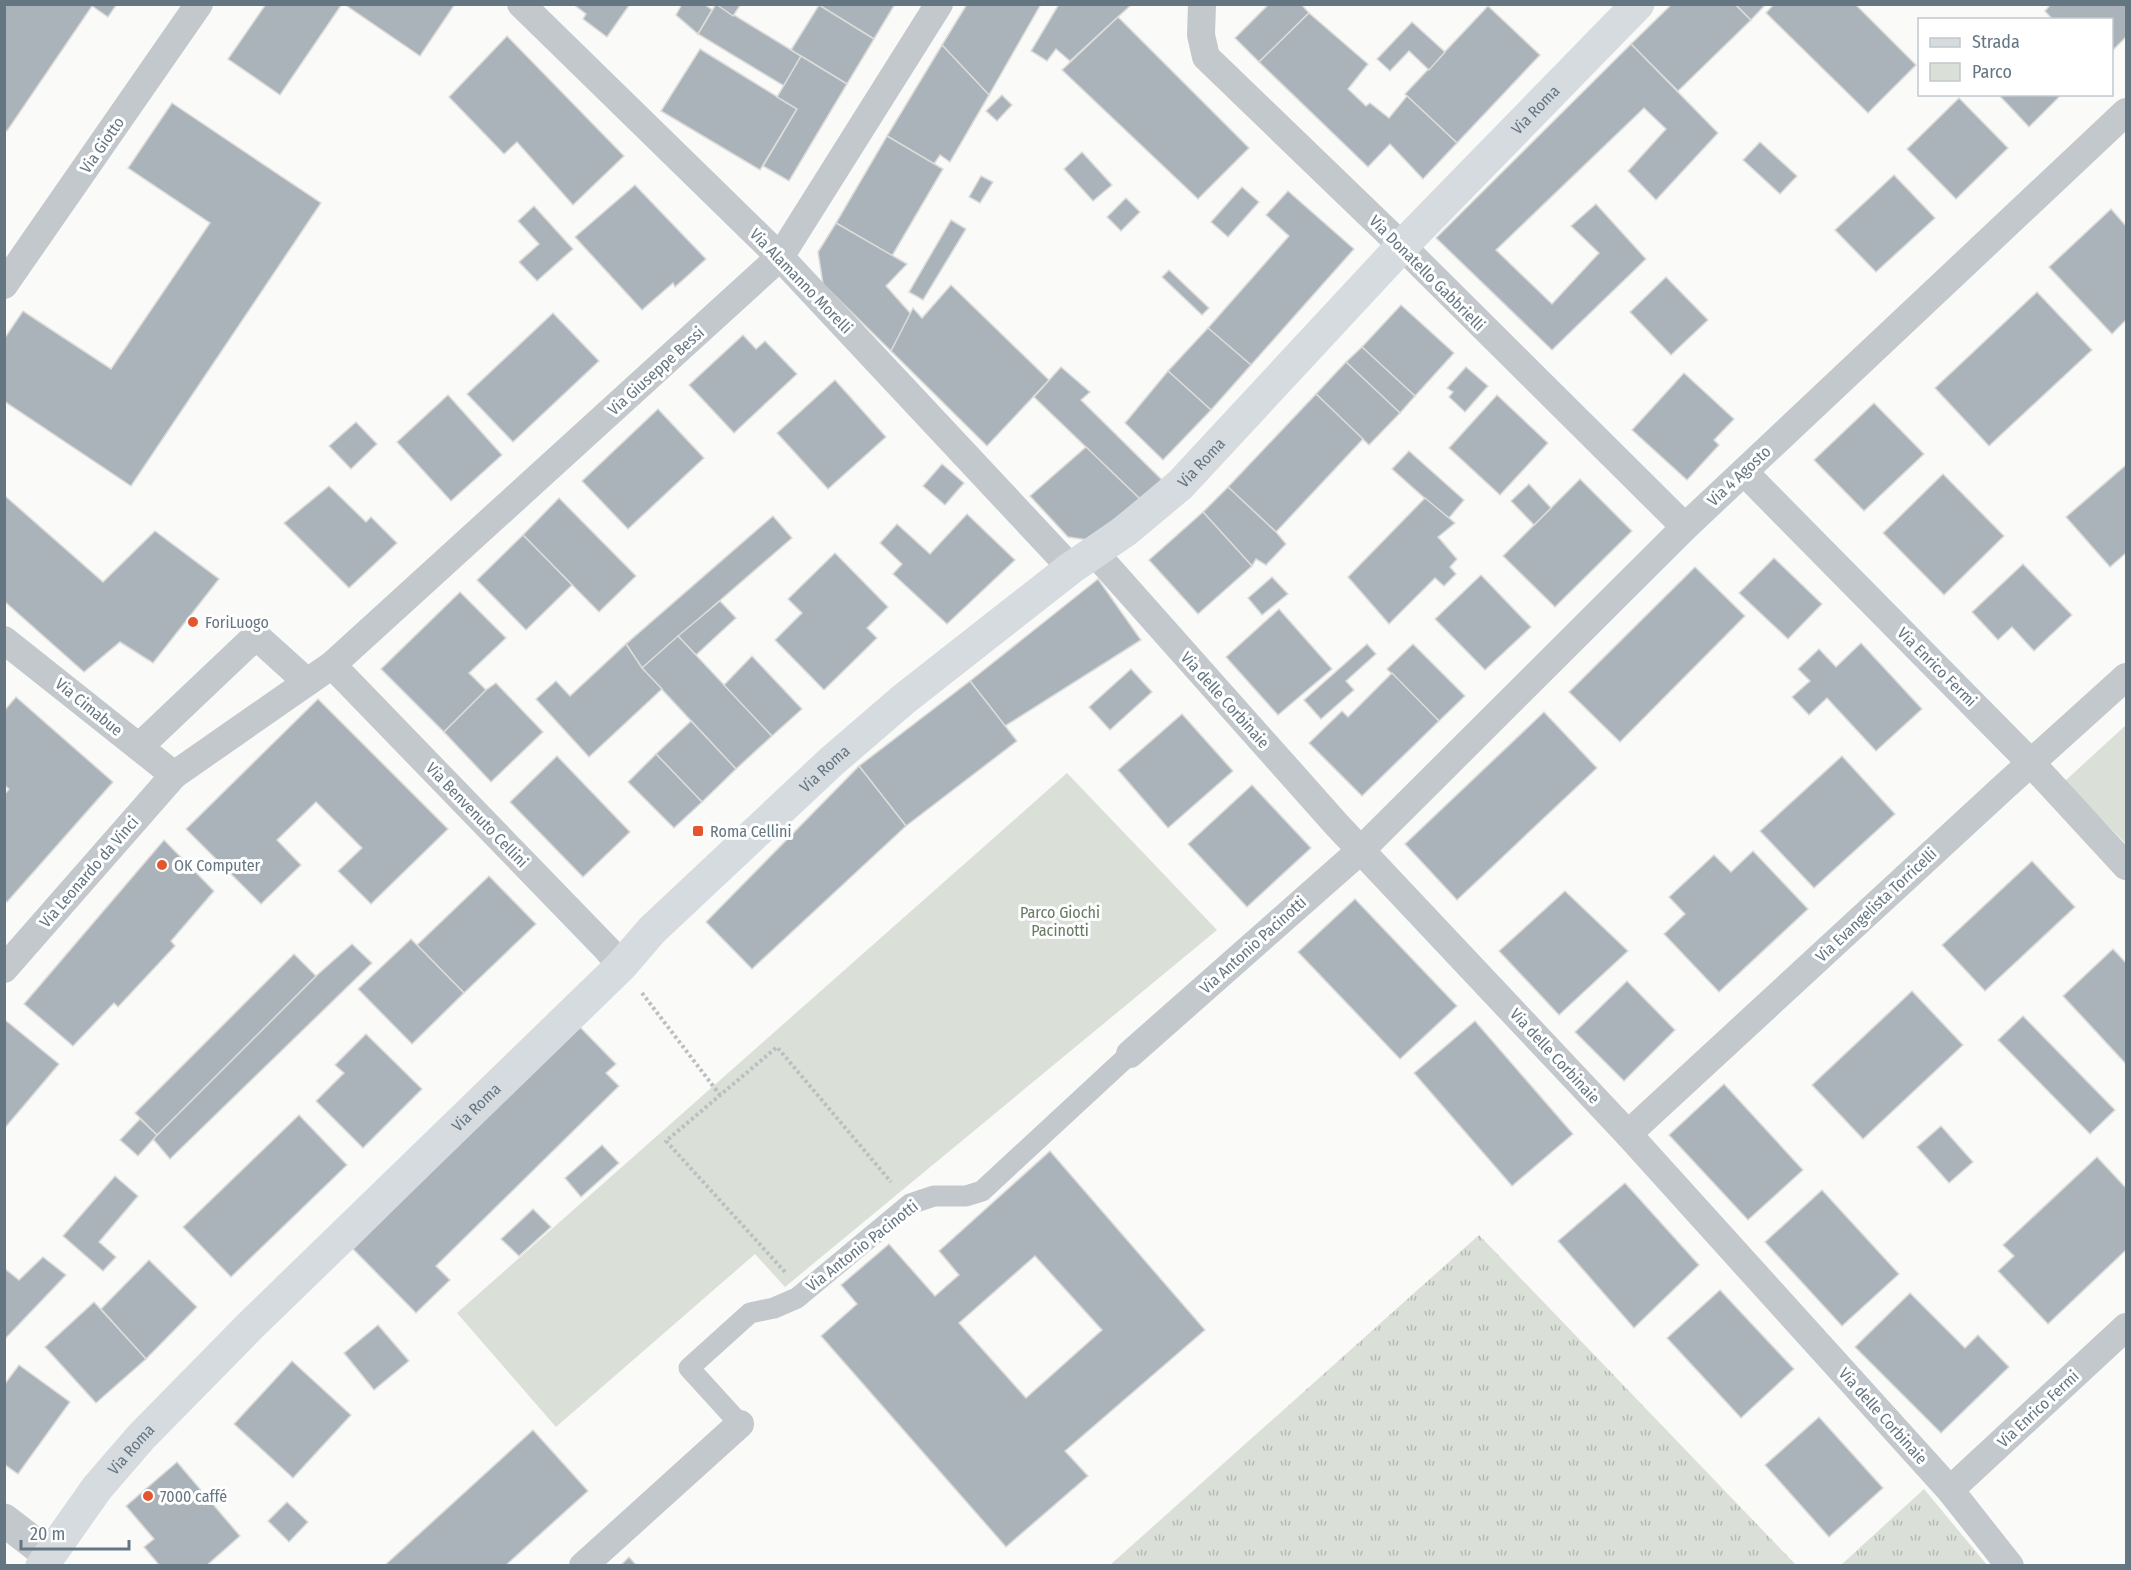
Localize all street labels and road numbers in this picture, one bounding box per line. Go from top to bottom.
street label: Via Roma [1507,81,1563,138]
street label: Via Giotto [76,113,128,177]
street label: Via Donatello Gabbrielli [1365,211,1489,335]
street label: Via Alamanno Morelli [746,225,856,337]
street label: Via Giuseppe Bessi [604,323,708,419]
street label: Via Roma [1173,434,1229,491]
street label: Via 4 Agosto [1703,442,1775,510]
street label: Via Enrico Fermi [1893,623,1981,711]
street label: Via delle Corbinaie [1177,648,1273,752]
street label: Via Cimabue [52,674,126,740]
street label: Via Roma [795,741,853,796]
street label: Via Benvenuto Cellini [422,759,532,871]
street label: Via Leonardo da Vinci [36,813,142,931]
street label: Via Evangelista Torricelli [1812,844,1940,966]
street label: Via Antonio Pacinotti [1196,892,1310,998]
street label: Via delle Corbinaie [1506,1005,1604,1107]
street label: Via Roma [447,1079,504,1135]
street label: Via Antonio Pacinotti [802,1197,922,1295]
street label: Via delle Corbinaie [1835,1364,1931,1468]
street label: Via Enrico Fermi [1993,1367,2083,1451]
street label: Via Roma [104,1420,158,1478]

